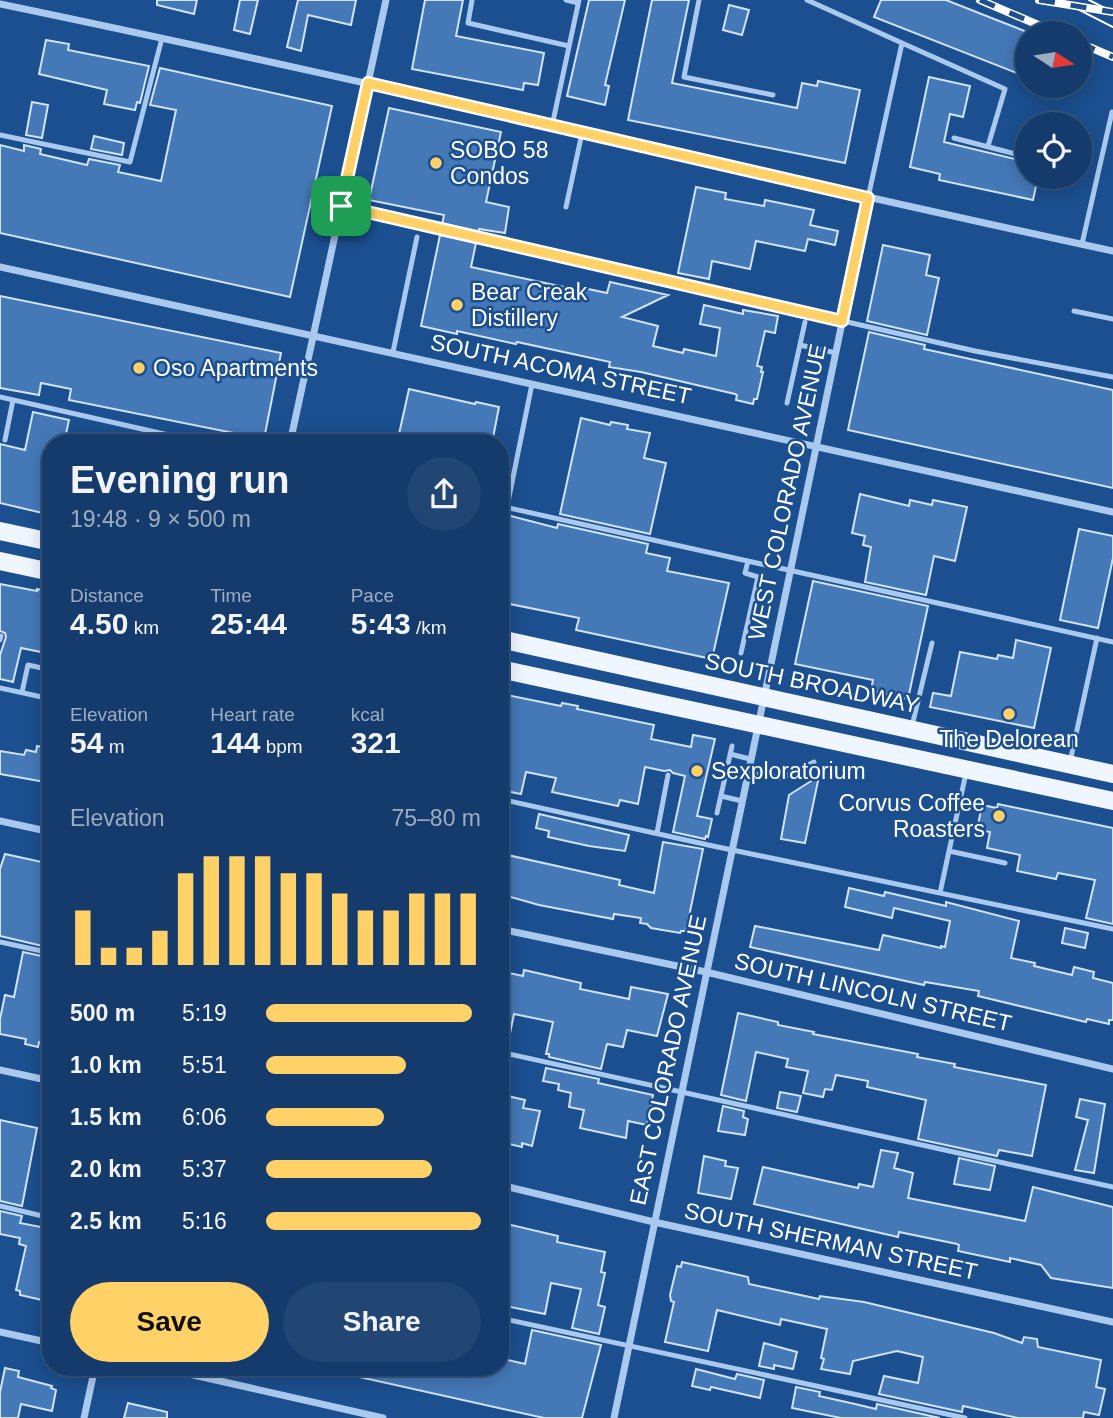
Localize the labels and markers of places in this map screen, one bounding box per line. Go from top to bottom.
place label: SOBO 58 Condos [450,137,548,189]
marker: SOBO 58 Condos [428,155,444,171]
pin [311,176,371,236]
place label: Bear Creak Distillery [471,279,588,331]
marker: Bear Creak Distillery [449,297,465,313]
place label: Oso Apartments [153,355,318,381]
marker: Oso Apartments [131,360,147,376]
marker: The Delorean [1001,706,1017,722]
place label: The Delorean [939,726,1079,752]
place label: Sexploratorium [711,758,866,784]
marker: Sexploratorium [689,763,705,779]
place label: Corvus Coffee Roasters [838,790,985,842]
marker: Corvus Coffee Roasters [991,808,1007,824]

